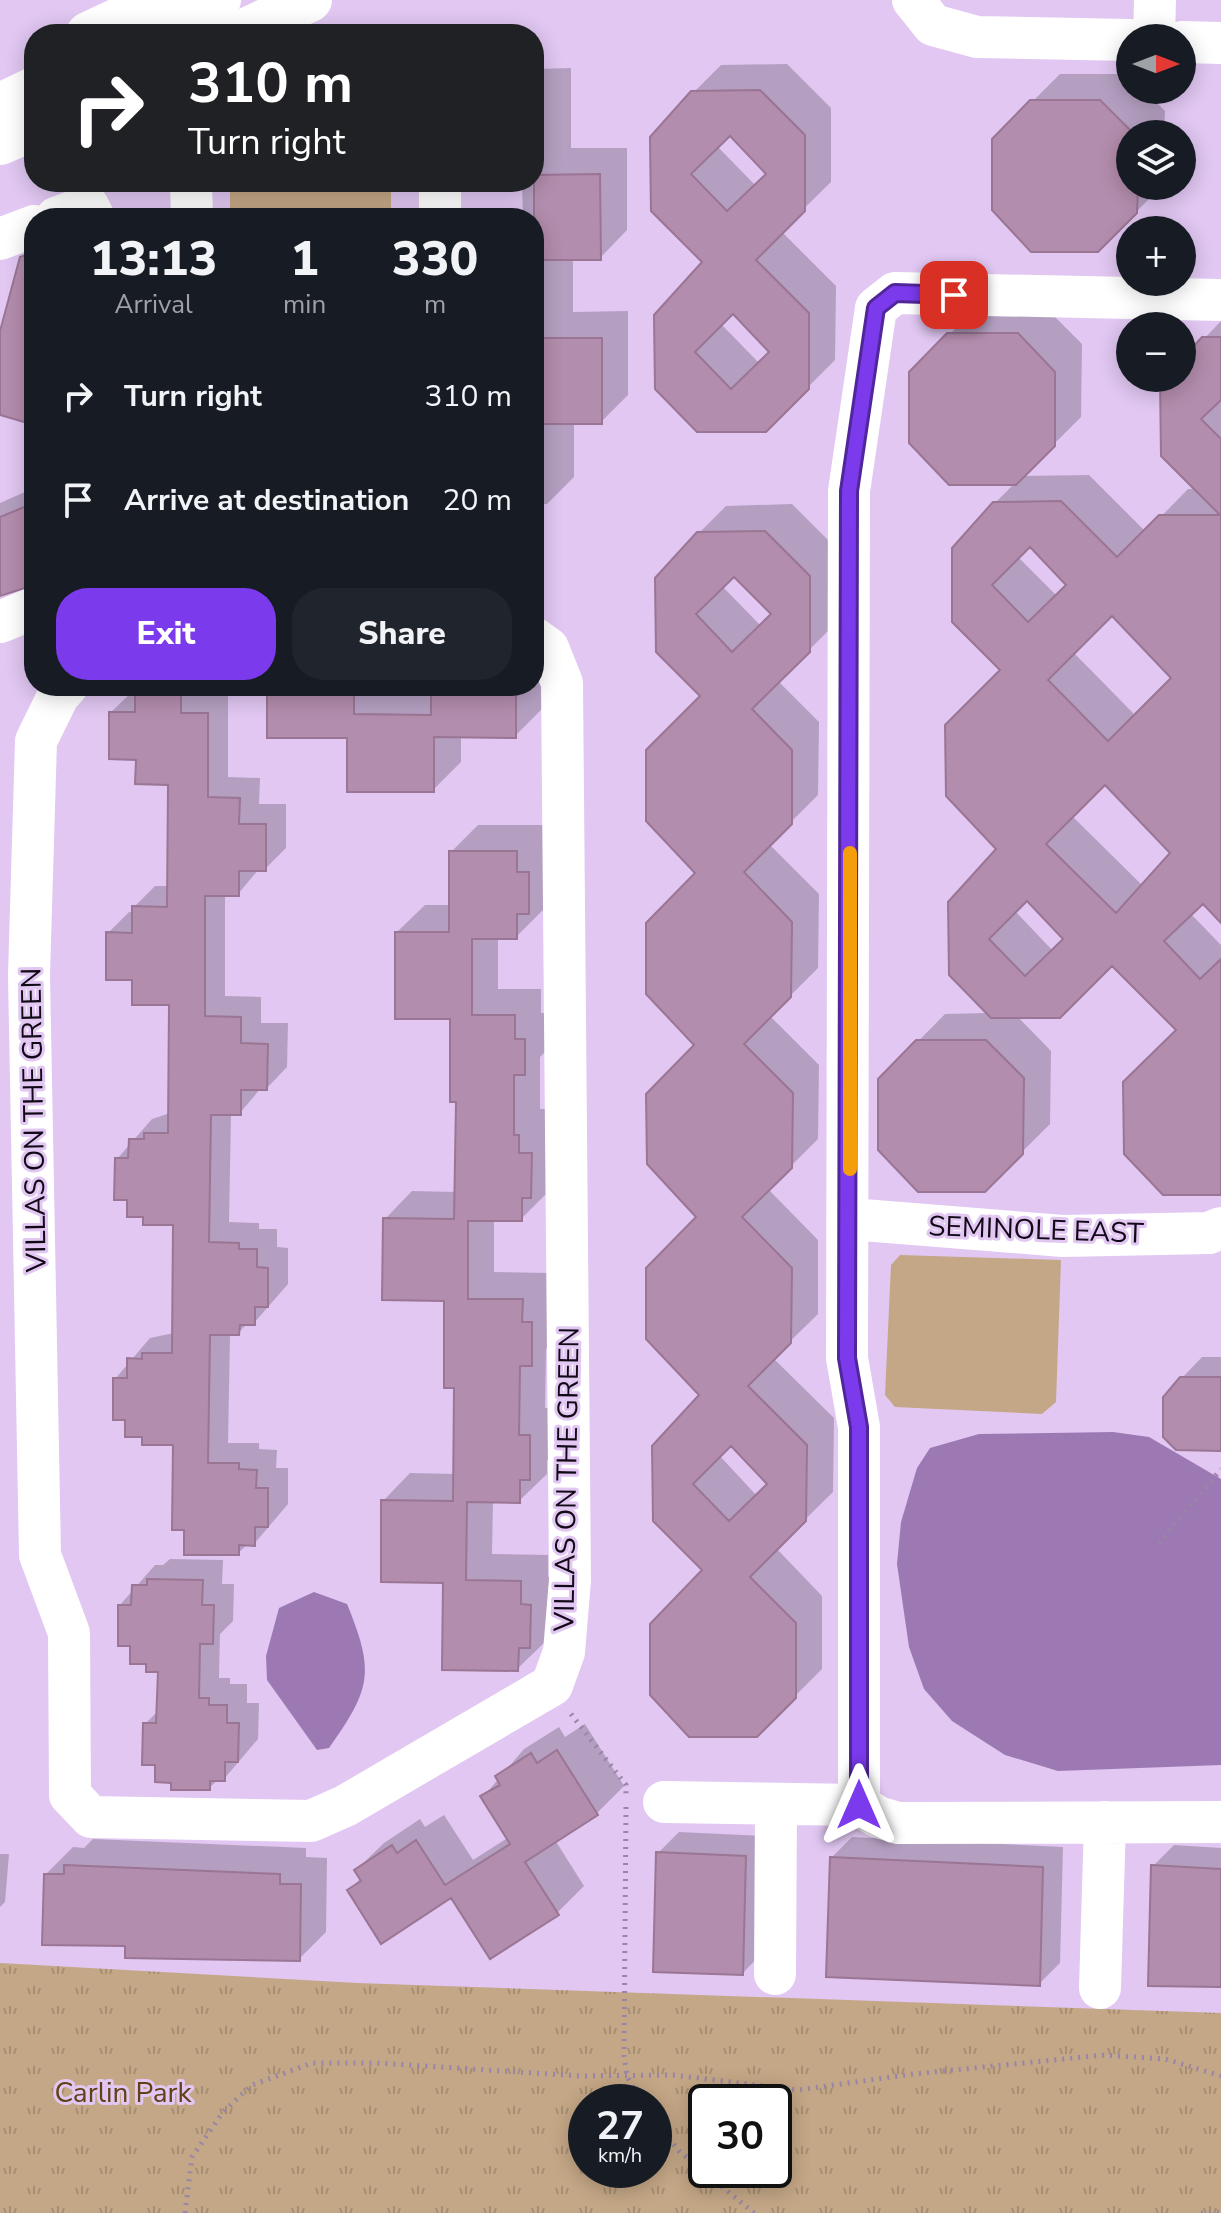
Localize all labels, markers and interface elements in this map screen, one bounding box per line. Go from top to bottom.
north arrow [1116,24,1196,104]
map controls [1116,24,1196,392]
text: 310 m [188,45,353,122]
icon: right [56,56,160,160]
text: Turn right [188,118,345,167]
button: layers [1116,120,1196,200]
button: + [1116,216,1196,296]
text: 13:13 [90,226,217,292]
text: 1 [290,226,319,292]
text: 330 [392,226,478,292]
pin [920,261,988,329]
icon: arrive [932,273,976,317]
text: Arrival [114,287,193,322]
text: min [283,287,326,322]
text: m [424,287,446,322]
button: − [1116,312,1196,392]
icon: right [56,374,100,418]
text: Turn right [124,376,262,417]
text: 310 m [425,376,512,417]
icon: arrive [56,478,100,522]
text: Arrive at destination [124,480,409,521]
text: 20 m [443,480,512,521]
button: Exit [56,588,276,680]
button: Share [292,588,512,680]
street label: VILLAS ON THE GREEN [12,967,56,1274]
street label: SEMINOLE EAST [928,1207,1144,1253]
street label: VILLAS ON THE GREEN [545,1326,589,1633]
position arrow [817,1763,901,1847]
park label: Carlin Park [54,2074,193,2112]
speed limit sign: 30 [688,2084,792,2188]
text: 27 [596,2099,644,2153]
text: km/h [598,2142,642,2169]

